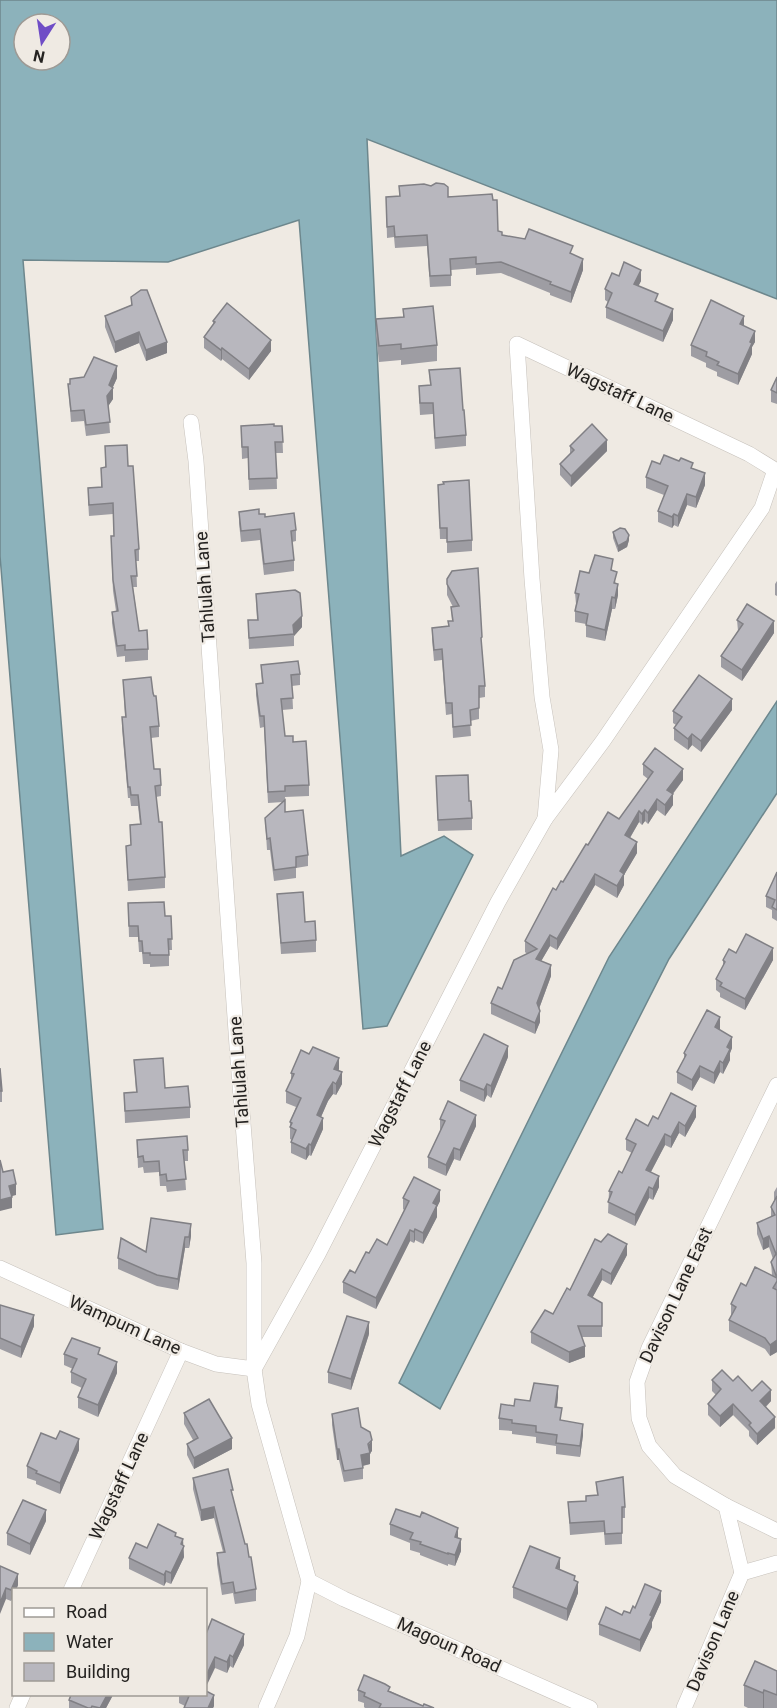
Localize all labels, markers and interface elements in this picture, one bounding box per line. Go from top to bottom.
north arrow [12,12,72,72]
text: N [31,46,46,67]
street label: Wagstaff Lane [563,358,677,427]
street label: Tahlulah Lane [190,531,219,643]
street label: Tahlulah Lane [224,1016,253,1128]
street label: Wagstaff Lane [364,1037,435,1150]
street label: Davison Lane East [635,1224,716,1366]
street label: Wampum Lane [66,1290,185,1359]
street label: Wagstaff Lane [84,1429,153,1543]
street label: Davison Lane [682,1587,743,1694]
legend [12,1588,207,1696]
text: Road [66,1601,107,1622]
street label: Magoun Road [394,1612,504,1677]
text: Water [66,1631,113,1652]
text: Building [66,1661,130,1682]

